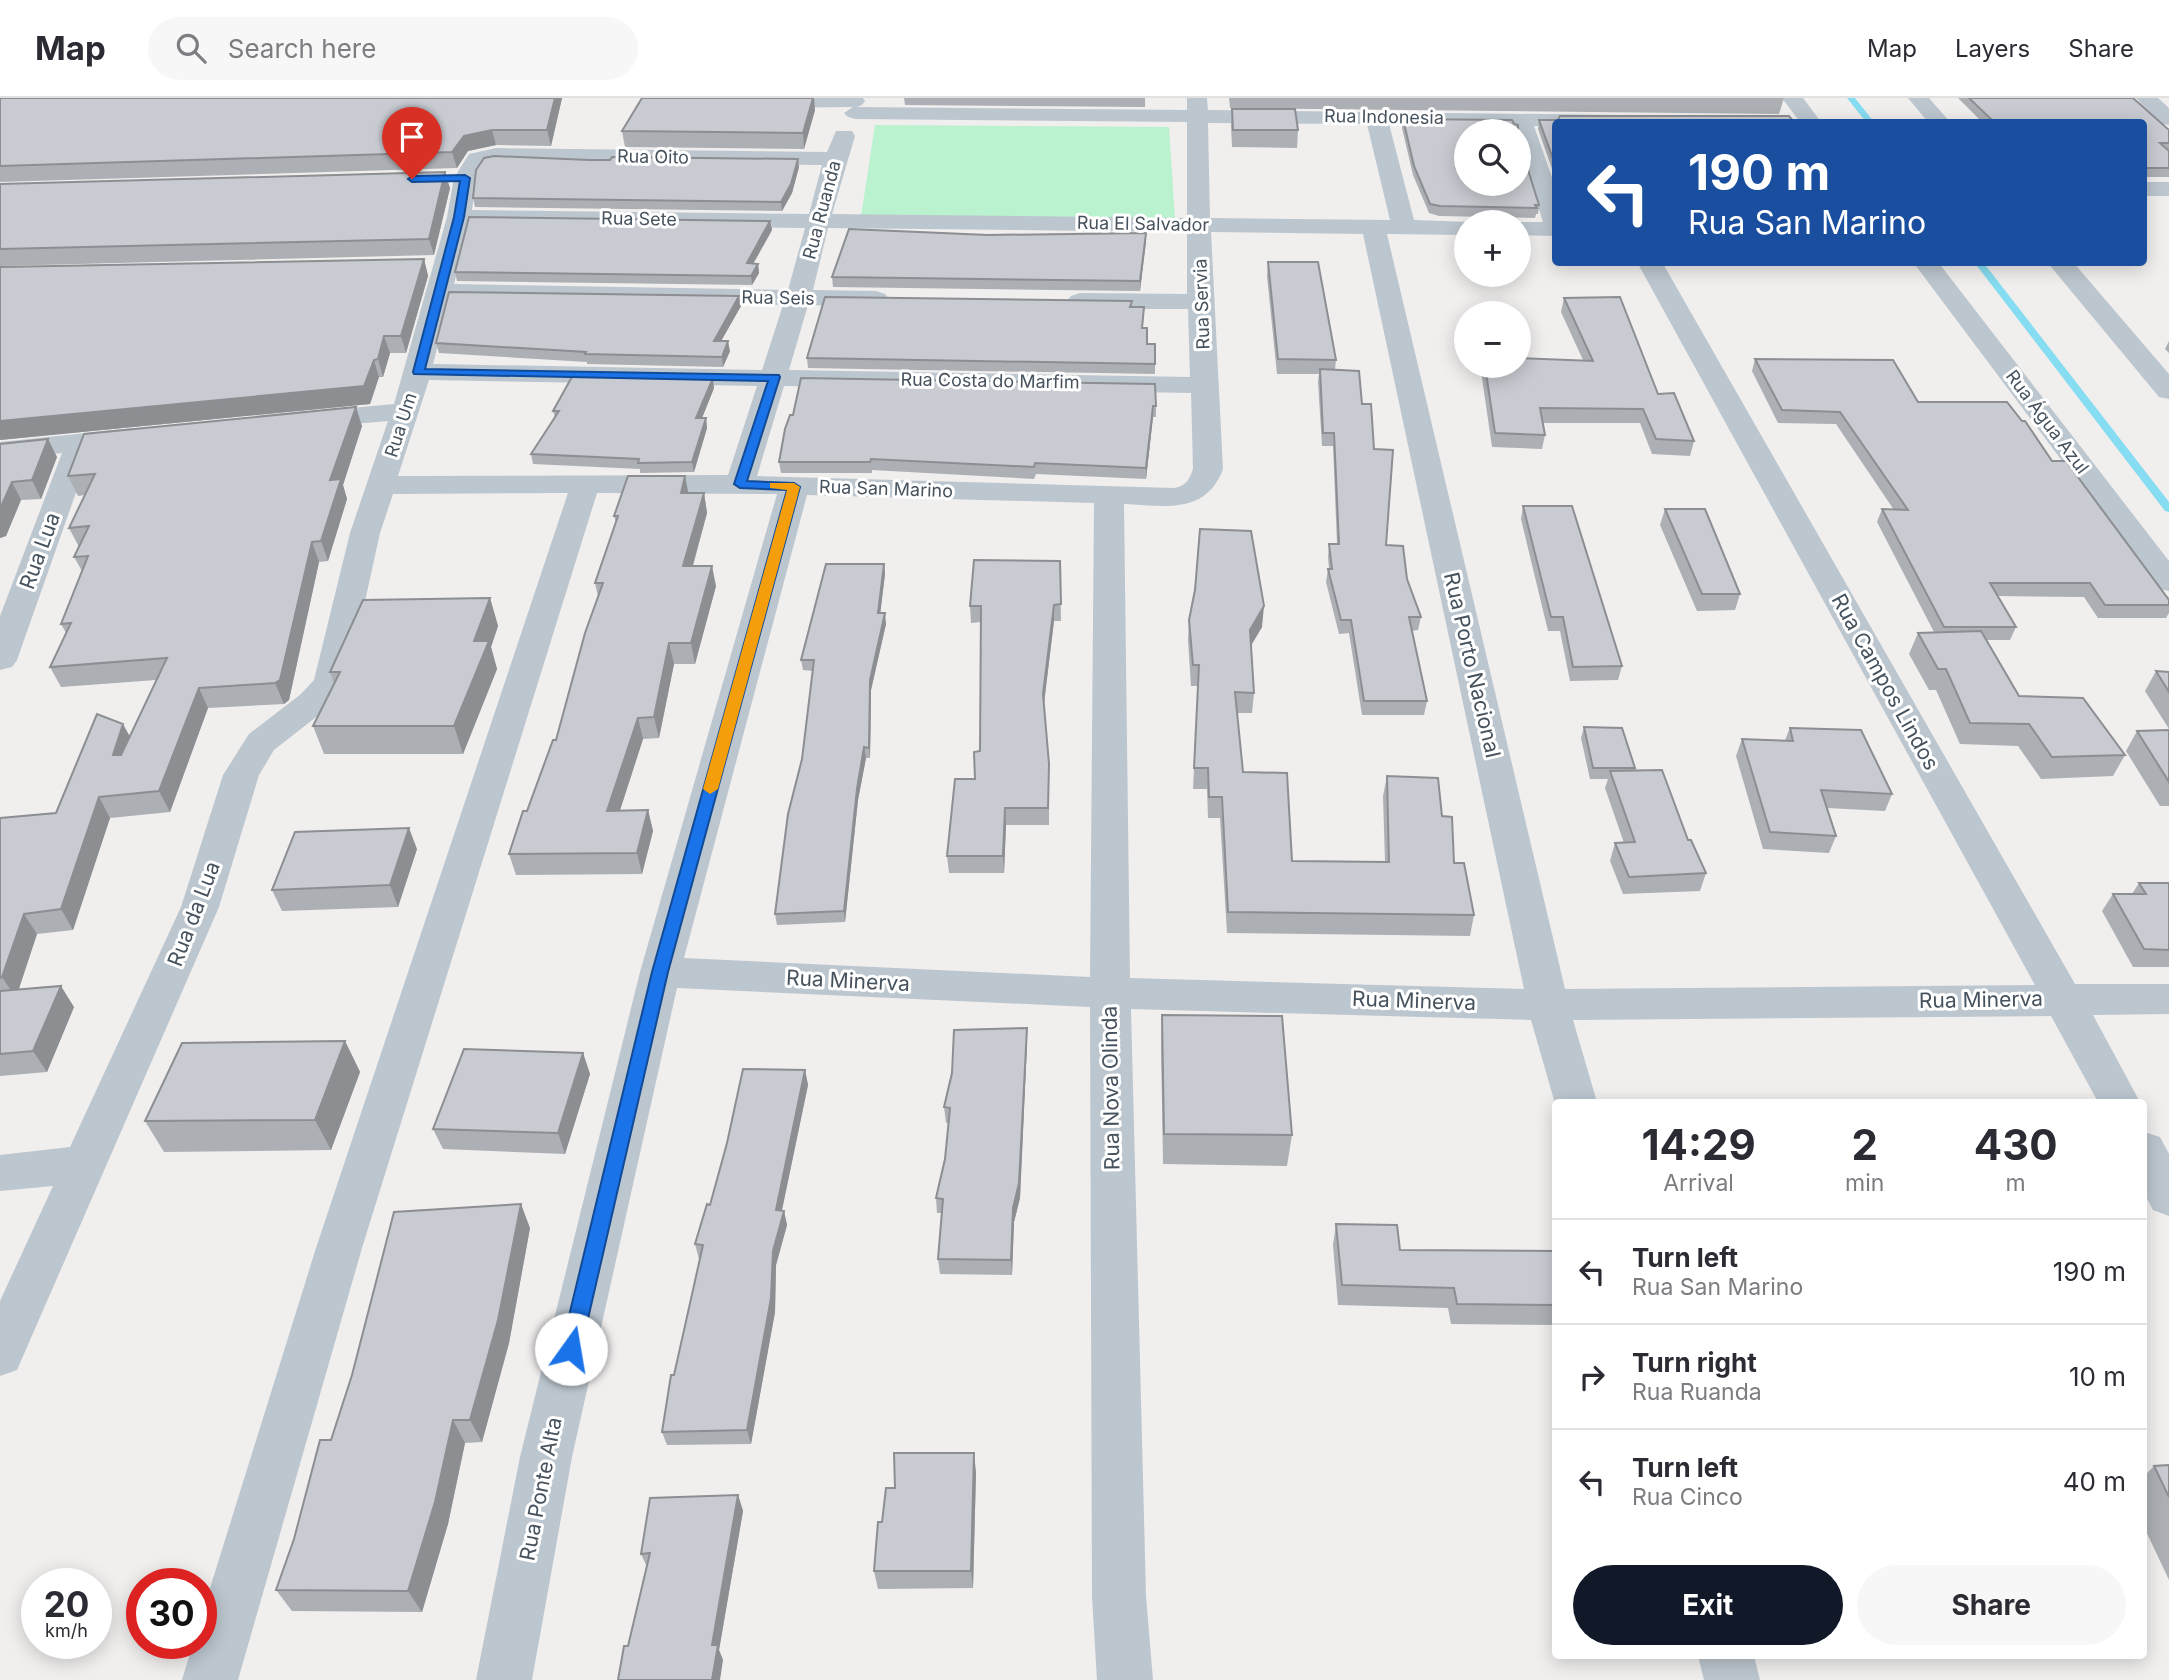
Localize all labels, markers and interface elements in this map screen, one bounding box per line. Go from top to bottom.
search box [148,17,638,80]
text: Map [35,28,106,68]
icon: search [172,29,210,67]
text: Search here [228,33,376,64]
text: Map [1867,34,1917,63]
text: Layers [1955,34,2030,63]
text: Share [2068,34,2134,63]
street label: Rua Indonesia [1324,105,1444,128]
pin [382,107,442,179]
icon: arrive [393,118,431,156]
map controls [1454,119,1531,378]
button: search [1454,119,1531,196]
text: 190 m [1688,143,1830,202]
street label: Rua Oito [617,145,689,168]
icon: left [1573,147,1664,238]
street label: Rua Ruanda [798,158,845,262]
text: Rua San Marino [1688,203,1926,242]
street label: Rua Sete [601,207,677,230]
button: + [1454,210,1531,287]
street label: Rua El Salvador [1077,212,1210,235]
street label: Rua Servia [1189,258,1214,350]
street label: Rua Seis [741,286,815,309]
button: − [1454,301,1531,378]
street label: Rua Água Azul [2002,365,2094,478]
street label: Rua Costa do Marfim [900,368,1080,393]
street label: Rua Um [380,390,421,460]
street label: Rua San Marino [819,476,953,501]
street label: Rua Lua [14,509,65,593]
street label: Rua Porto Nacional [1439,570,1506,760]
street label: Rua Campos Lindos [1827,589,1944,774]
street label: Rua da Lua [162,858,225,970]
street label: Rua Minerva [785,965,911,996]
street label: Rua Minerva [1352,986,1476,1015]
street label: Rua Minerva [1919,986,2043,1013]
street label: Rua Nova Olinda [1097,1006,1124,1170]
text: 14:29 [1641,1119,1756,1170]
text: 2 [1851,1119,1878,1170]
text: 430 [1974,1119,2058,1170]
text: Arrival [1663,1169,1734,1197]
text: min [1845,1169,1884,1197]
text: m [2006,1169,2026,1197]
text: Turn left [1632,1242,1738,1273]
icon: left [1573,1253,1611,1291]
text: 190 m [2053,1256,2126,1287]
text: Rua San Marino [1632,1273,1803,1301]
position arrow [534,1312,608,1386]
text: Turn right [1632,1347,1757,1378]
icon: right [1573,1358,1611,1396]
text: 10 m [2069,1361,2126,1392]
text: Rua Ruanda [1632,1378,1762,1406]
street label: Rua Ponte Alta [514,1415,567,1563]
text: Turn left [1632,1452,1738,1483]
icon: left [1573,1463,1611,1501]
text: 40 m [2063,1466,2126,1497]
text: Rua Cinco [1632,1483,1743,1511]
button: Exit [1573,1565,1843,1645]
button: Share [1857,1565,2126,1645]
speed limit sign: 30 [126,1568,217,1659]
text: 20 [44,1583,89,1625]
text: km/h [45,1620,88,1641]

